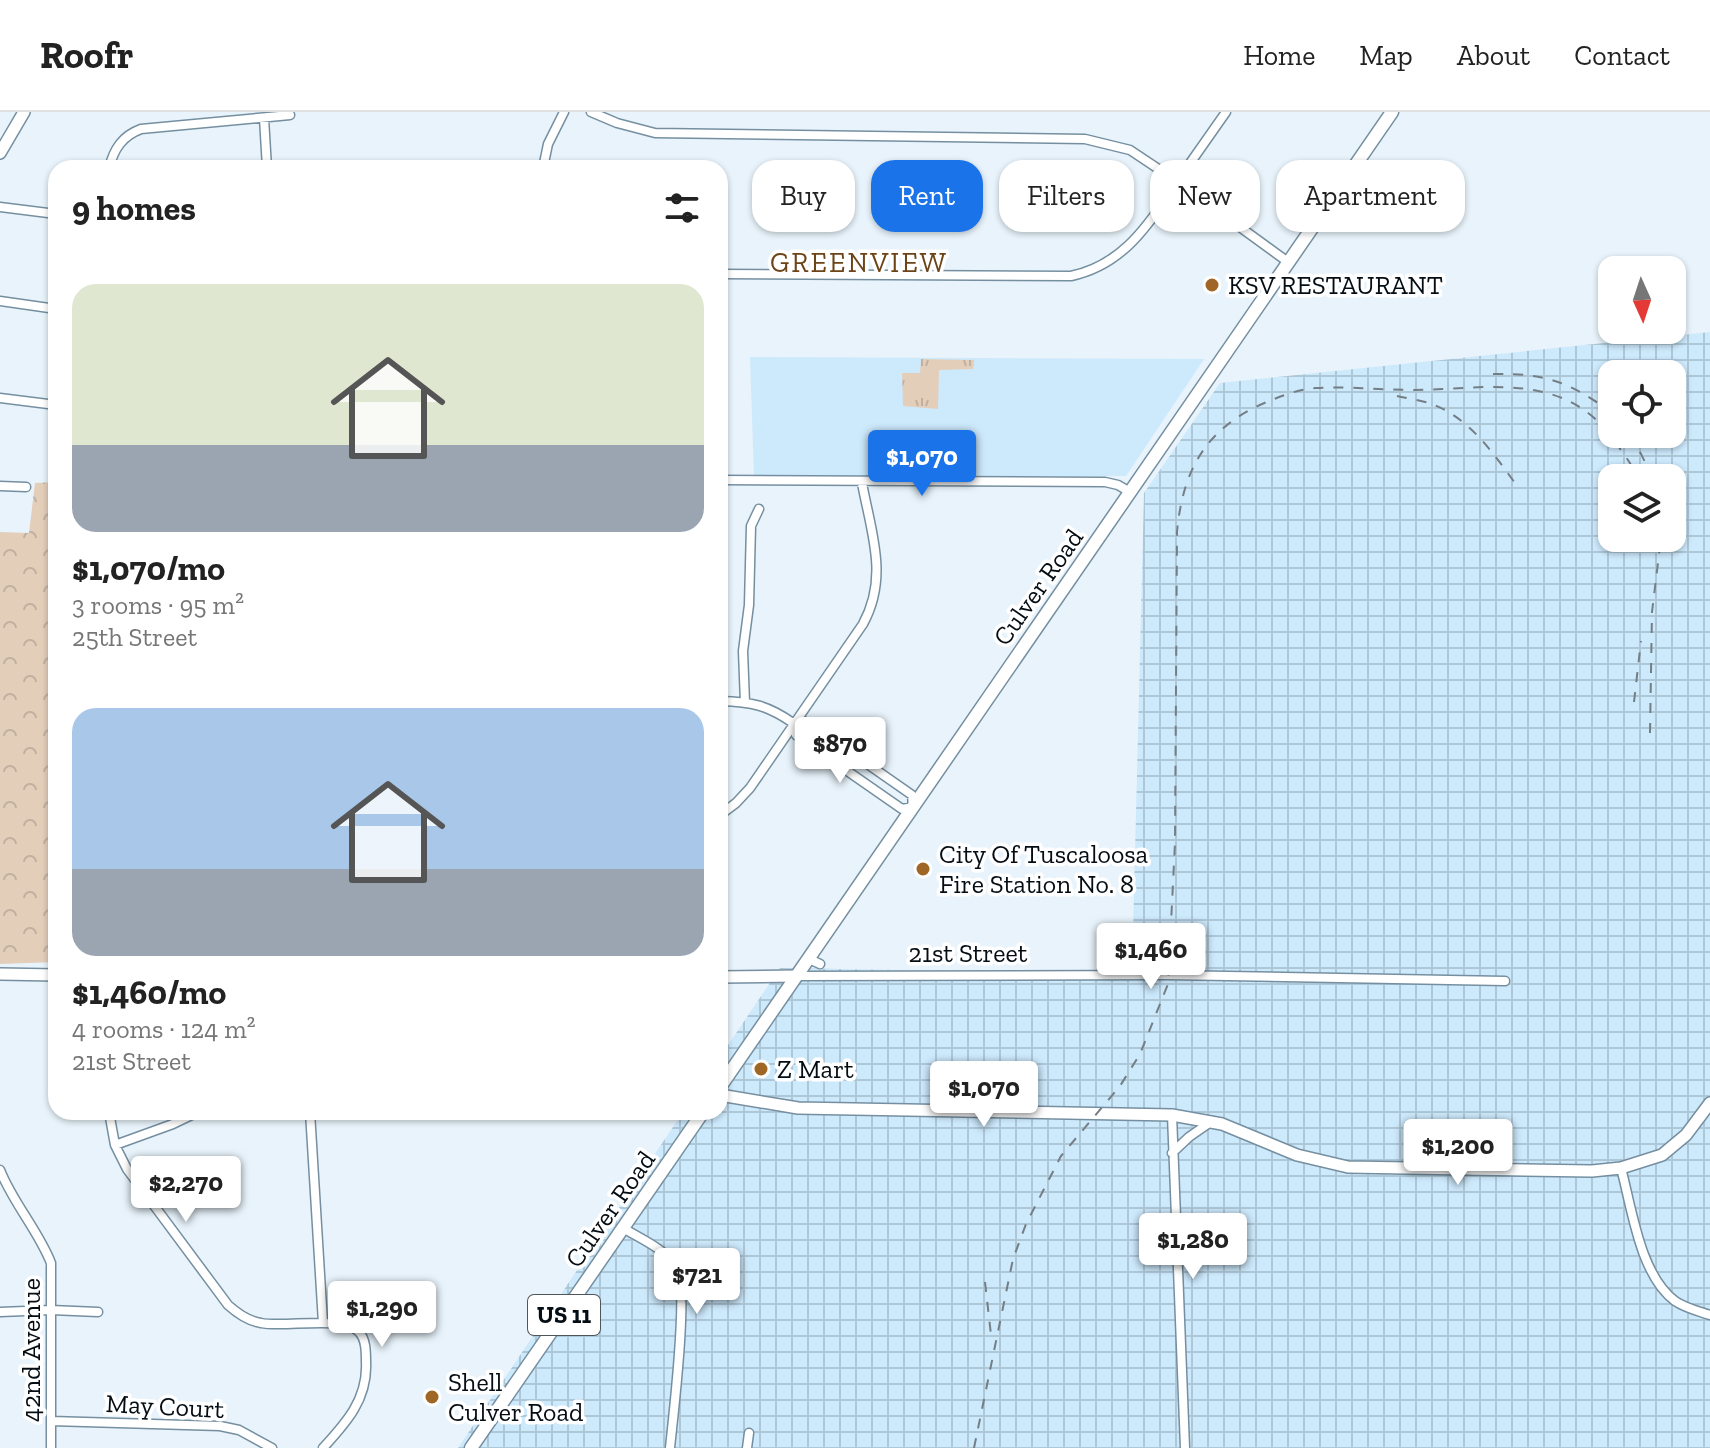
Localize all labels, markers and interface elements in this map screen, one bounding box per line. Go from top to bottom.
text: Roofr [40,32,134,78]
text: Home [1243,39,1315,72]
text: Map [1359,39,1413,72]
text: About [1457,39,1530,72]
text: Contact [1574,39,1670,72]
chip: Buy [752,160,855,232]
chip: Rent [871,160,983,232]
chip: Filters [999,160,1134,232]
chip: New [1150,160,1260,232]
chip: Apartment [1276,160,1465,232]
icon: filters [660,186,704,230]
text: 9 homes [72,188,196,229]
district label: GREENVIEW [770,246,948,279]
north arrow [1598,256,1686,344]
map controls [1598,256,1686,552]
place label: KSV RESTAURANT [1228,269,1443,301]
marker: KSV RESTAURANT [1203,276,1221,294]
icon: home [316,336,460,480]
button: locate [1598,360,1686,448]
pin: $1,070 [857,430,987,498]
text: $1,070 [886,440,958,472]
button: layers [1598,464,1686,552]
street label: Culver Road [986,522,1090,652]
text: $1,070/mo [72,548,225,589]
text: 3 rooms · 95 m² [72,589,244,621]
text: 25th Street [72,621,197,653]
pin: $870 [793,717,887,785]
text: $870 [813,727,867,759]
icon: home [316,760,460,904]
place label: City Of Tuscaloosa Fire Station No. 8 [939,838,1149,900]
marker: City Of Tuscaloosa Fire Station No. 8 [914,860,932,878]
pin: $1,460 [1086,923,1216,991]
text: $1,460 [1115,933,1187,965]
street label: 21st Street [909,937,1028,969]
text: $1,460/mo [72,972,226,1013]
text: 4 rooms · 124 m² [72,1013,256,1045]
text: 21st Street [72,1045,191,1077]
place label: Z Mart [777,1053,854,1085]
marker: Z Mart [752,1060,770,1078]
pin: $1,070 [919,1061,1049,1129]
text: $1,070 [948,1071,1020,1103]
pin: $1,200 [1393,1119,1523,1187]
text: $1,200 [1422,1129,1494,1161]
street label: Culver Road [558,1144,662,1274]
pin: $2,270 [121,1156,251,1224]
text: $2,270 [149,1166,223,1198]
pin: $1,280 [1128,1213,1258,1281]
text: $1,280 [1157,1223,1229,1255]
pin: $721 [650,1248,744,1316]
text: $721 [672,1258,722,1290]
street label: 42nd Avenue [15,1278,47,1422]
pin: $1,290 [317,1281,447,1349]
text: $1,290 [346,1291,418,1323]
road number: US 11 [528,1295,600,1335]
place label: Shell Culver Road [448,1366,583,1428]
street label: May Court [105,1387,225,1425]
marker: Shell Culver Road [423,1388,441,1406]

